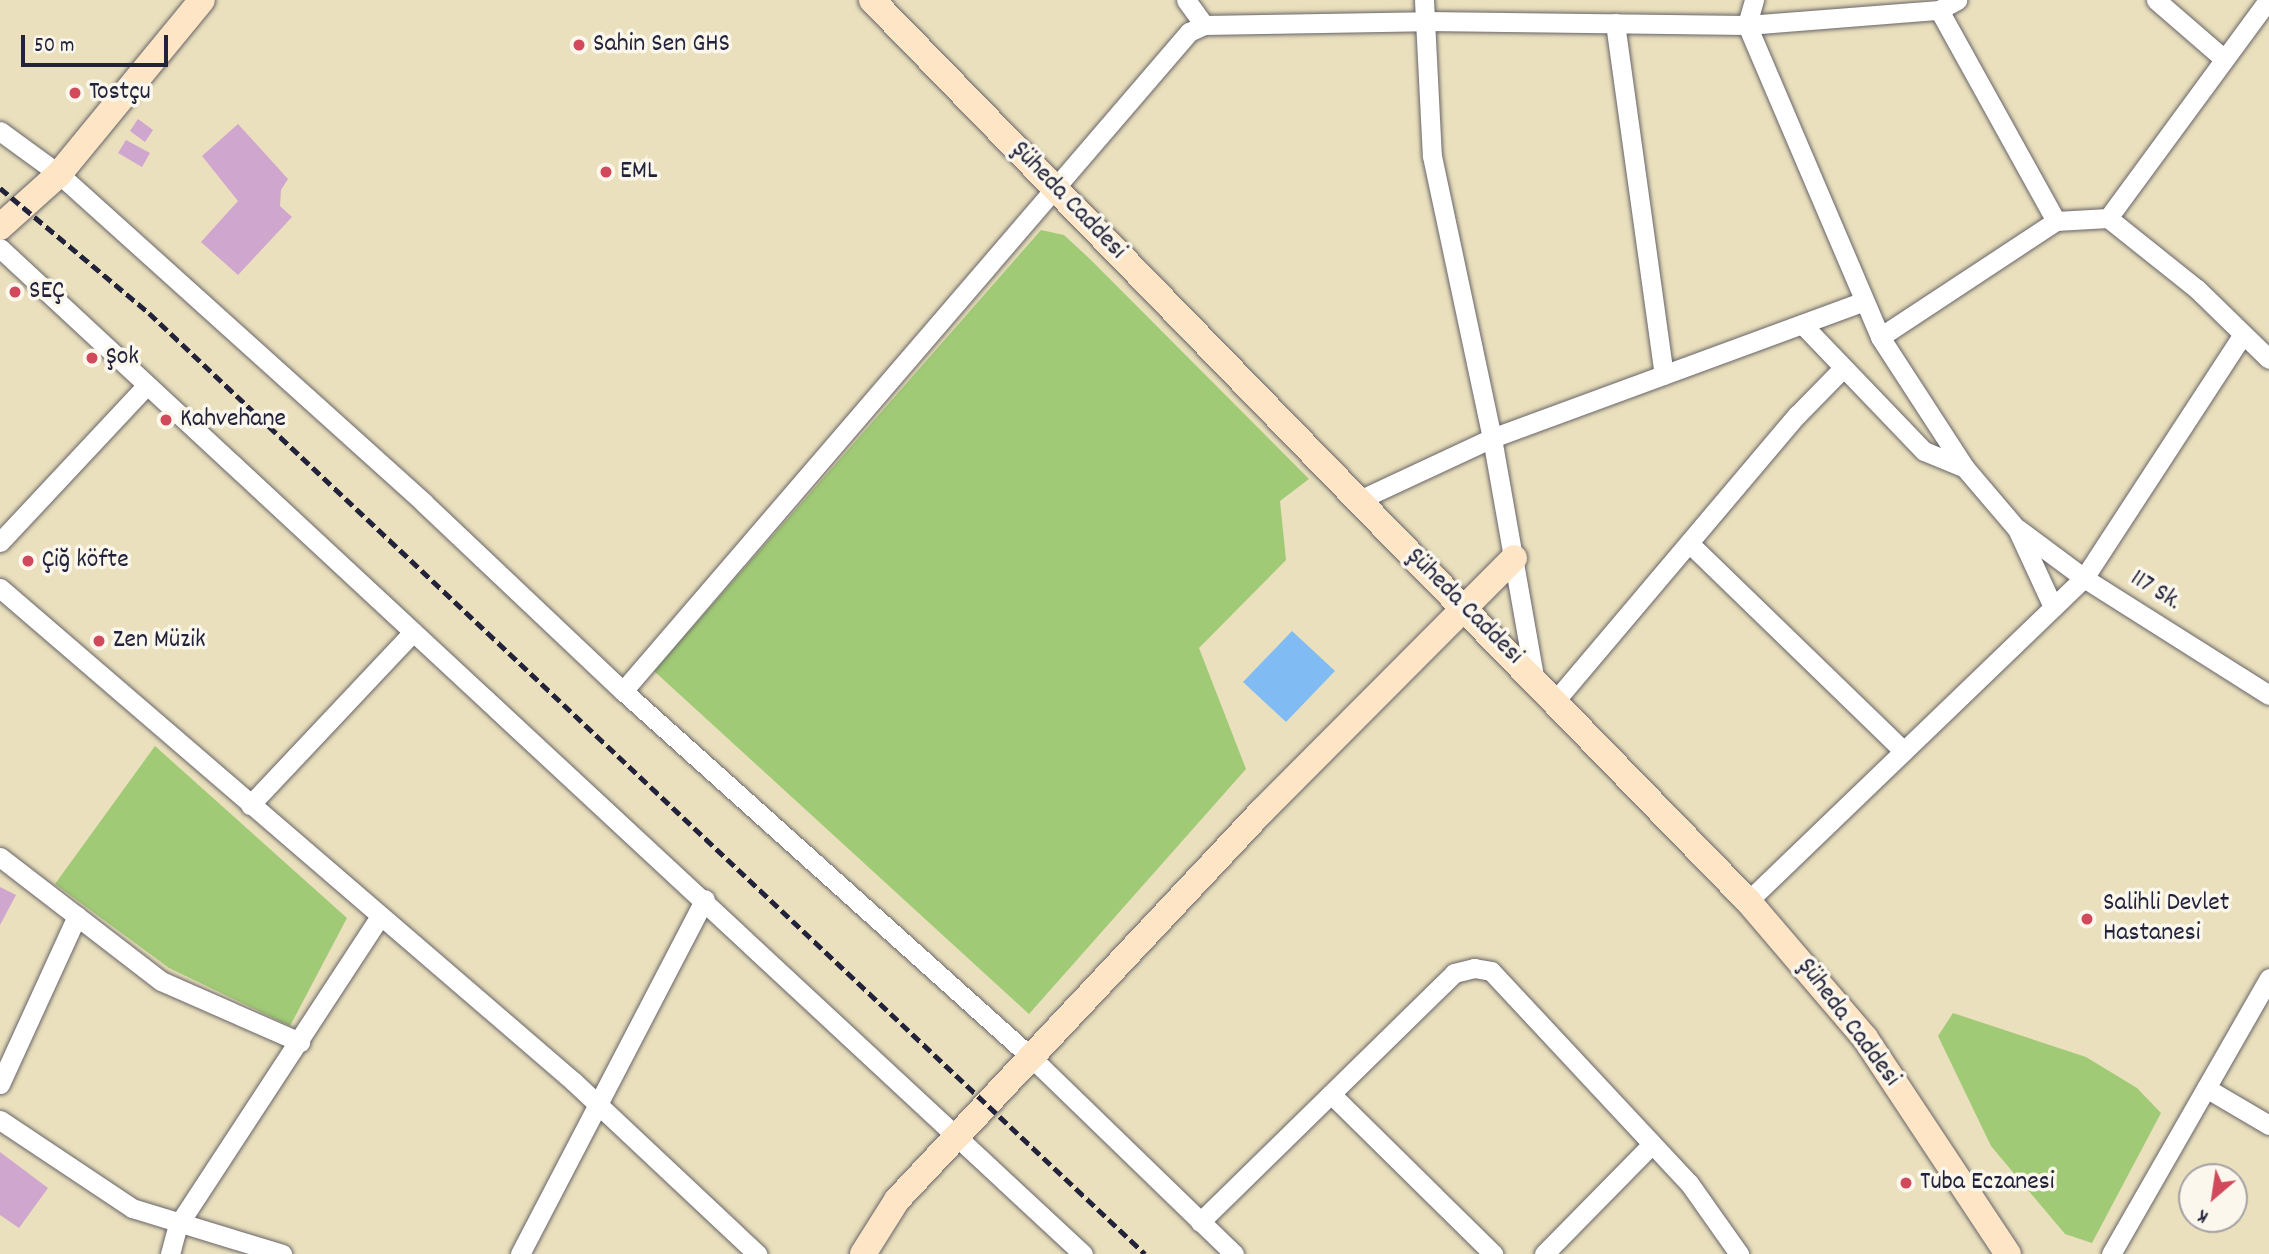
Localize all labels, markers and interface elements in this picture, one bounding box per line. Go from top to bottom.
scale bar [24,21,172,65]
place label: Sahin Sen GHS [593,29,730,61]
text: 50 m [34,32,74,62]
marker: Sahin Sen GHS [571,37,587,53]
place label: Tostçu [89,77,151,109]
marker: Tostçu [67,85,83,101]
street label: Şüheda Caddesi [1004,135,1132,267]
place label: EML [620,156,658,188]
marker: EML [598,164,614,180]
place label: SEÇ [29,276,64,308]
marker: SEÇ [7,284,23,300]
place label: Şok [106,342,139,374]
marker: Şok [84,350,100,366]
place label: Kahvehane [180,404,286,436]
marker: Kahvehane [158,412,174,428]
street label: Şüheda Caddesi [1399,542,1529,672]
place label: Çiğ köfte [42,545,129,577]
marker: Çiğ köfte [20,553,36,569]
street label: 117 Sk. [2124,564,2186,618]
place label: Zen Müzik [113,625,206,657]
marker: Zen Müzik [91,633,107,649]
place label: Salihli Devlet Hastanesi [2103,888,2229,950]
marker: Salihli Devlet Hastanesi [2077,909,2097,929]
street label: Şüheda Caddesi [1790,953,1906,1093]
north arrow [2178,1163,2248,1233]
place label: Tuba Eczanesi [1920,1167,2054,1199]
marker: Tuba Eczanesi [1898,1175,1914,1191]
text: K [2193,1201,2214,1229]

